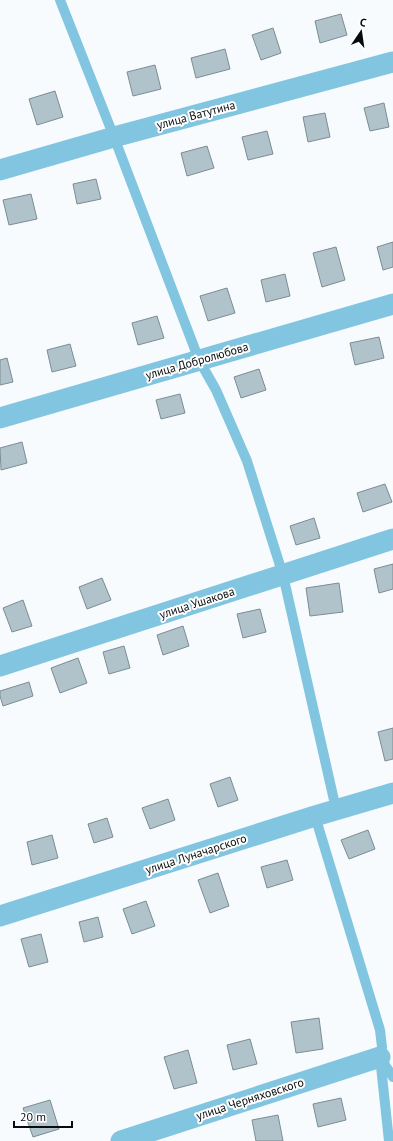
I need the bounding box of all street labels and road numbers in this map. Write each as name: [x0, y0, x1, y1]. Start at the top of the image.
street label: улица Ватутина: [155, 97, 237, 132]
street label: улица Добролюбова: [144, 339, 250, 382]
street label: улица Ушакова: [157, 583, 236, 622]
street label: улица Луначарского: [143, 830, 248, 877]
street label: улица Черняховского: [194, 1074, 306, 1123]

